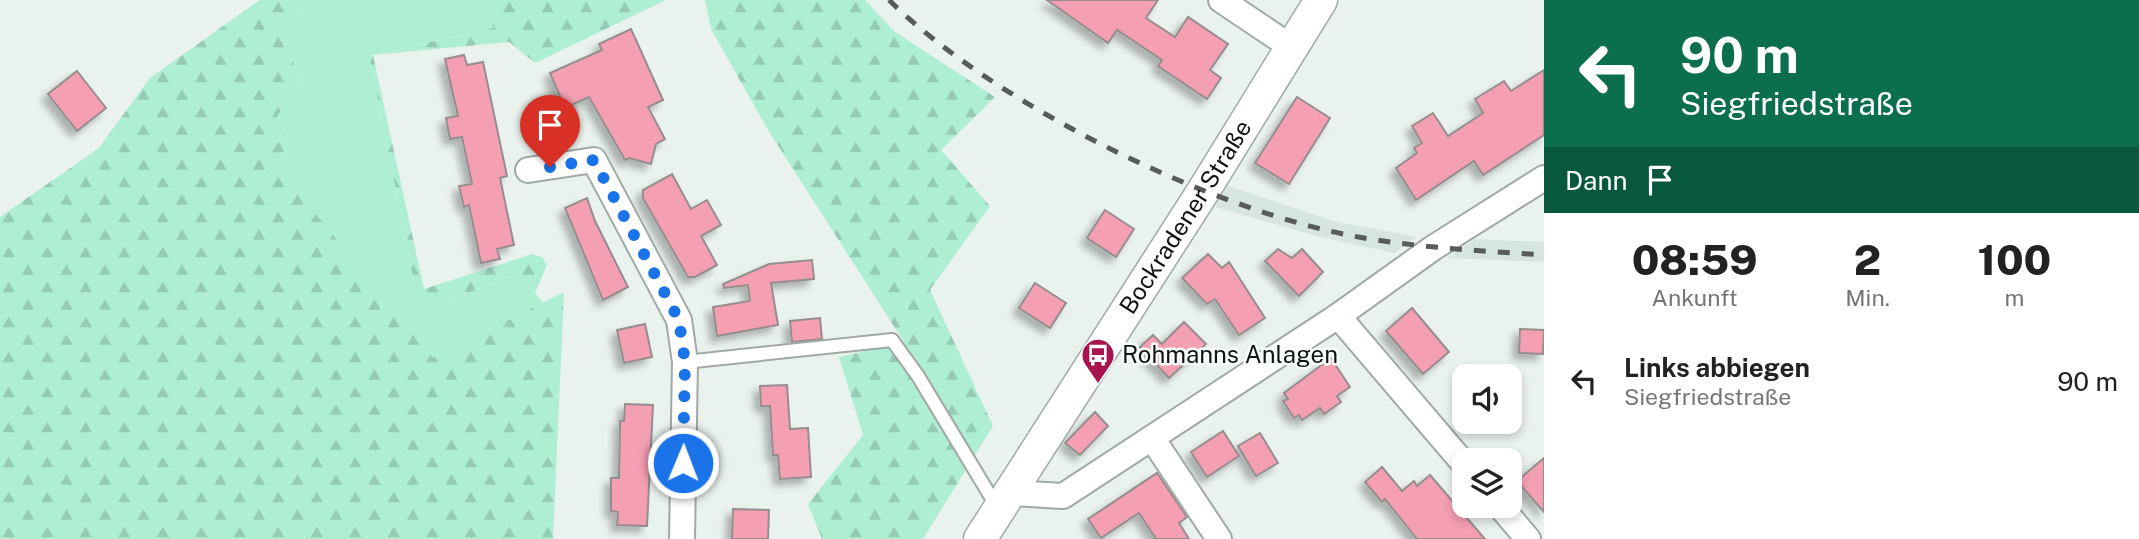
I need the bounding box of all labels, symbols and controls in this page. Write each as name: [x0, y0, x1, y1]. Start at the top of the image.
text: 90 m: [1680, 26, 1799, 84]
icon: left: [1565, 28, 1656, 119]
text: Siegfriedstraße: [1680, 85, 1913, 122]
pin: [520, 95, 580, 167]
icon: arrive: [531, 106, 569, 144]
street label: Bockradener Straße: [1113, 115, 1257, 319]
icon: arrive: [1641, 161, 1679, 199]
text: Dann: [1565, 165, 1627, 196]
text: 08:59: [1632, 235, 1757, 284]
text: 2: [1854, 235, 1881, 284]
text: 100: [1978, 235, 2051, 284]
text: Ankunft: [1652, 284, 1738, 311]
text: Min.: [1845, 284, 1890, 311]
text: m: [2004, 284, 2024, 311]
bus stop icon: Rohmanns Anlagen: [1079, 336, 1117, 385]
place label: Rohmanns Anlagen: [1122, 340, 1338, 368]
text: Links abbiegen: [1624, 352, 1810, 383]
icon: left: [1565, 362, 1603, 400]
map controls: [1452, 364, 1522, 518]
button: sound: [1452, 364, 1522, 434]
text: 90 m: [2057, 366, 2118, 397]
text: Siegfriedstraße: [1624, 383, 1791, 410]
position arrow: [646, 426, 720, 500]
button: layers: [1452, 448, 1522, 518]

